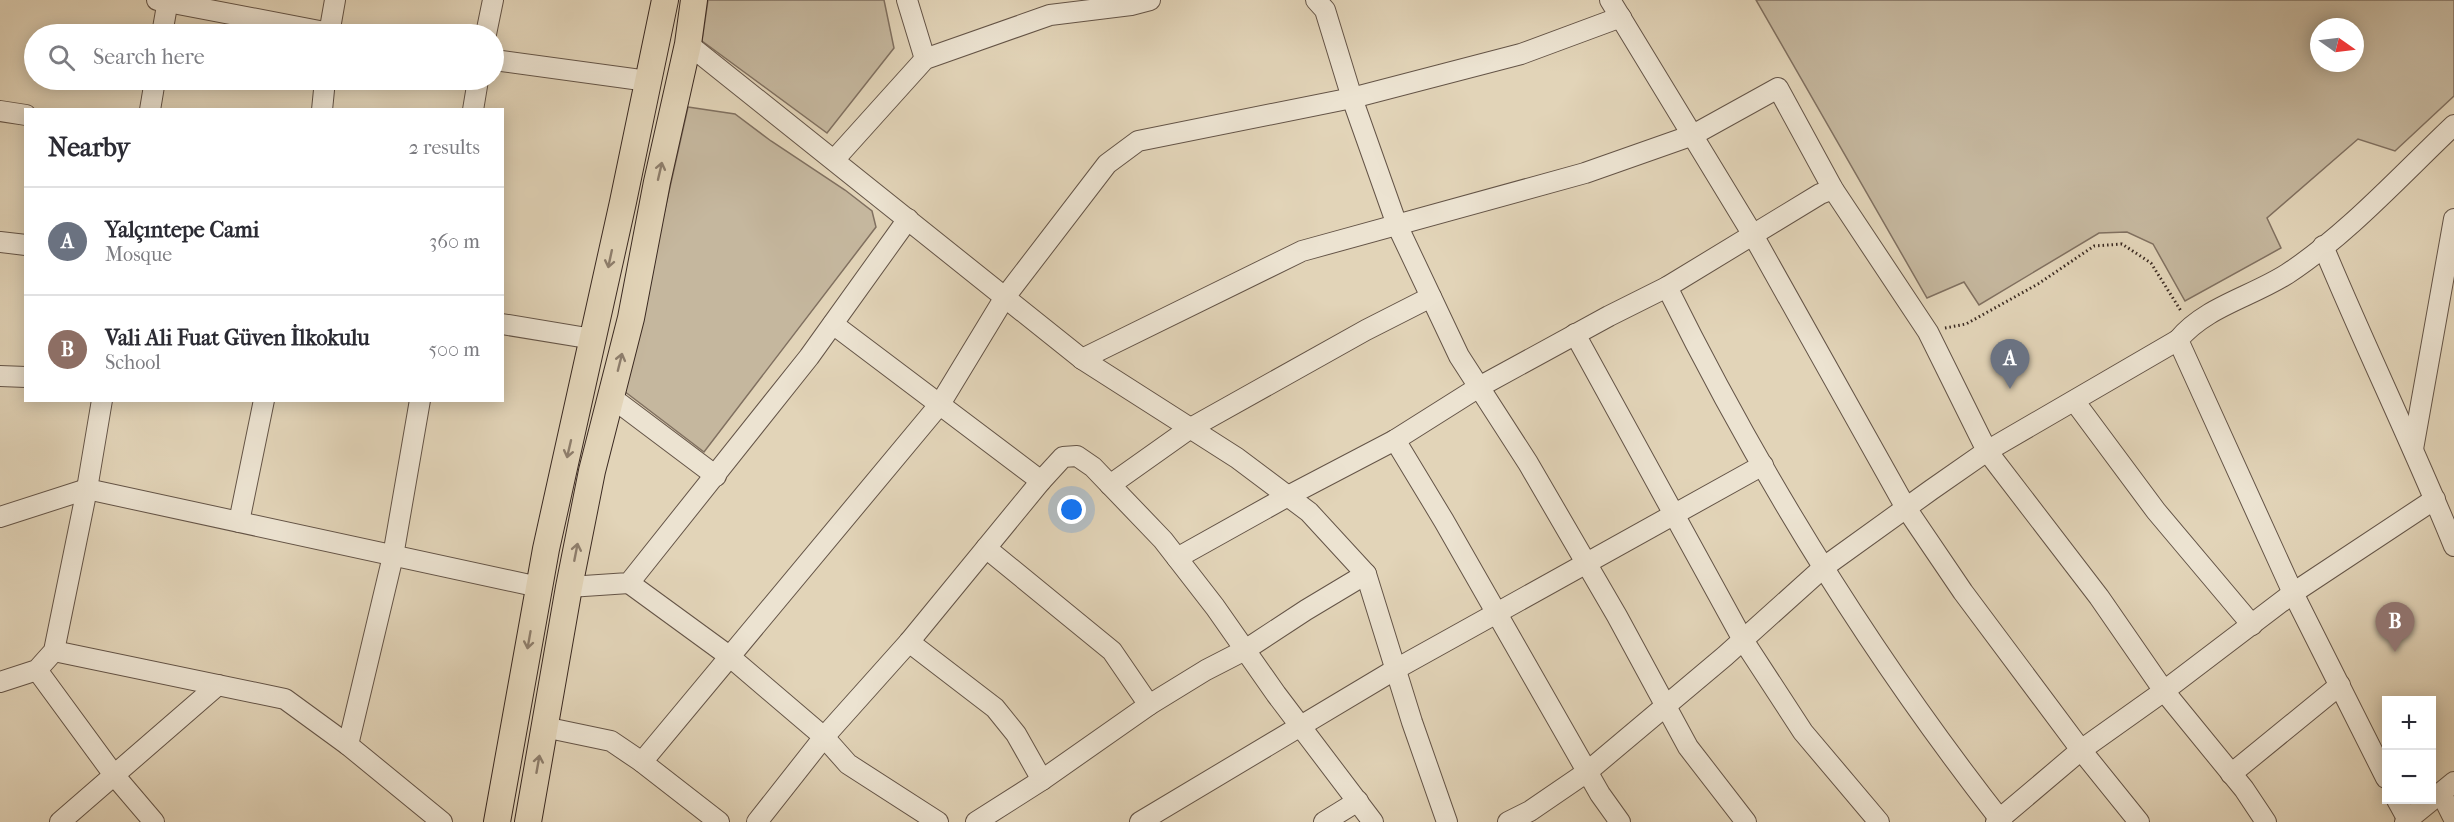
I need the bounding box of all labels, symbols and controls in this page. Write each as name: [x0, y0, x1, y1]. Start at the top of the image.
north arrow: [2310, 18, 2364, 72]
search box: [24, 24, 504, 90]
icon: search: [45, 41, 78, 74]
text: Search here: [93, 44, 205, 70]
text: Nearby: [48, 132, 130, 163]
text: 2 results: [409, 136, 480, 159]
one-way arrow: [654, 162, 666, 181]
text: Yalçıntepe Cami: [105, 217, 259, 243]
text: A: [61, 230, 74, 253]
text: 360 m: [429, 230, 480, 253]
text: Mosque: [105, 243, 172, 266]
one-way arrow: [604, 249, 616, 268]
text: Vali Ali Fuat Güven İlkokulu: [105, 325, 370, 351]
text: B: [61, 338, 74, 361]
text: 500 m: [428, 338, 480, 361]
pin: A: [1990, 340, 2030, 389]
text: School: [105, 351, 161, 374]
one-way arrow: [614, 353, 626, 372]
one-way arrow: [562, 440, 574, 459]
your location: [1057, 495, 1086, 524]
one-way arrow: [571, 542, 582, 562]
pin: B: [2376, 602, 2414, 652]
one-way arrow: [524, 630, 535, 650]
map controls: [2382, 696, 2436, 804]
button: +: [2382, 696, 2436, 750]
button: −: [2382, 750, 2436, 804]
one-way arrow: [533, 755, 544, 775]

